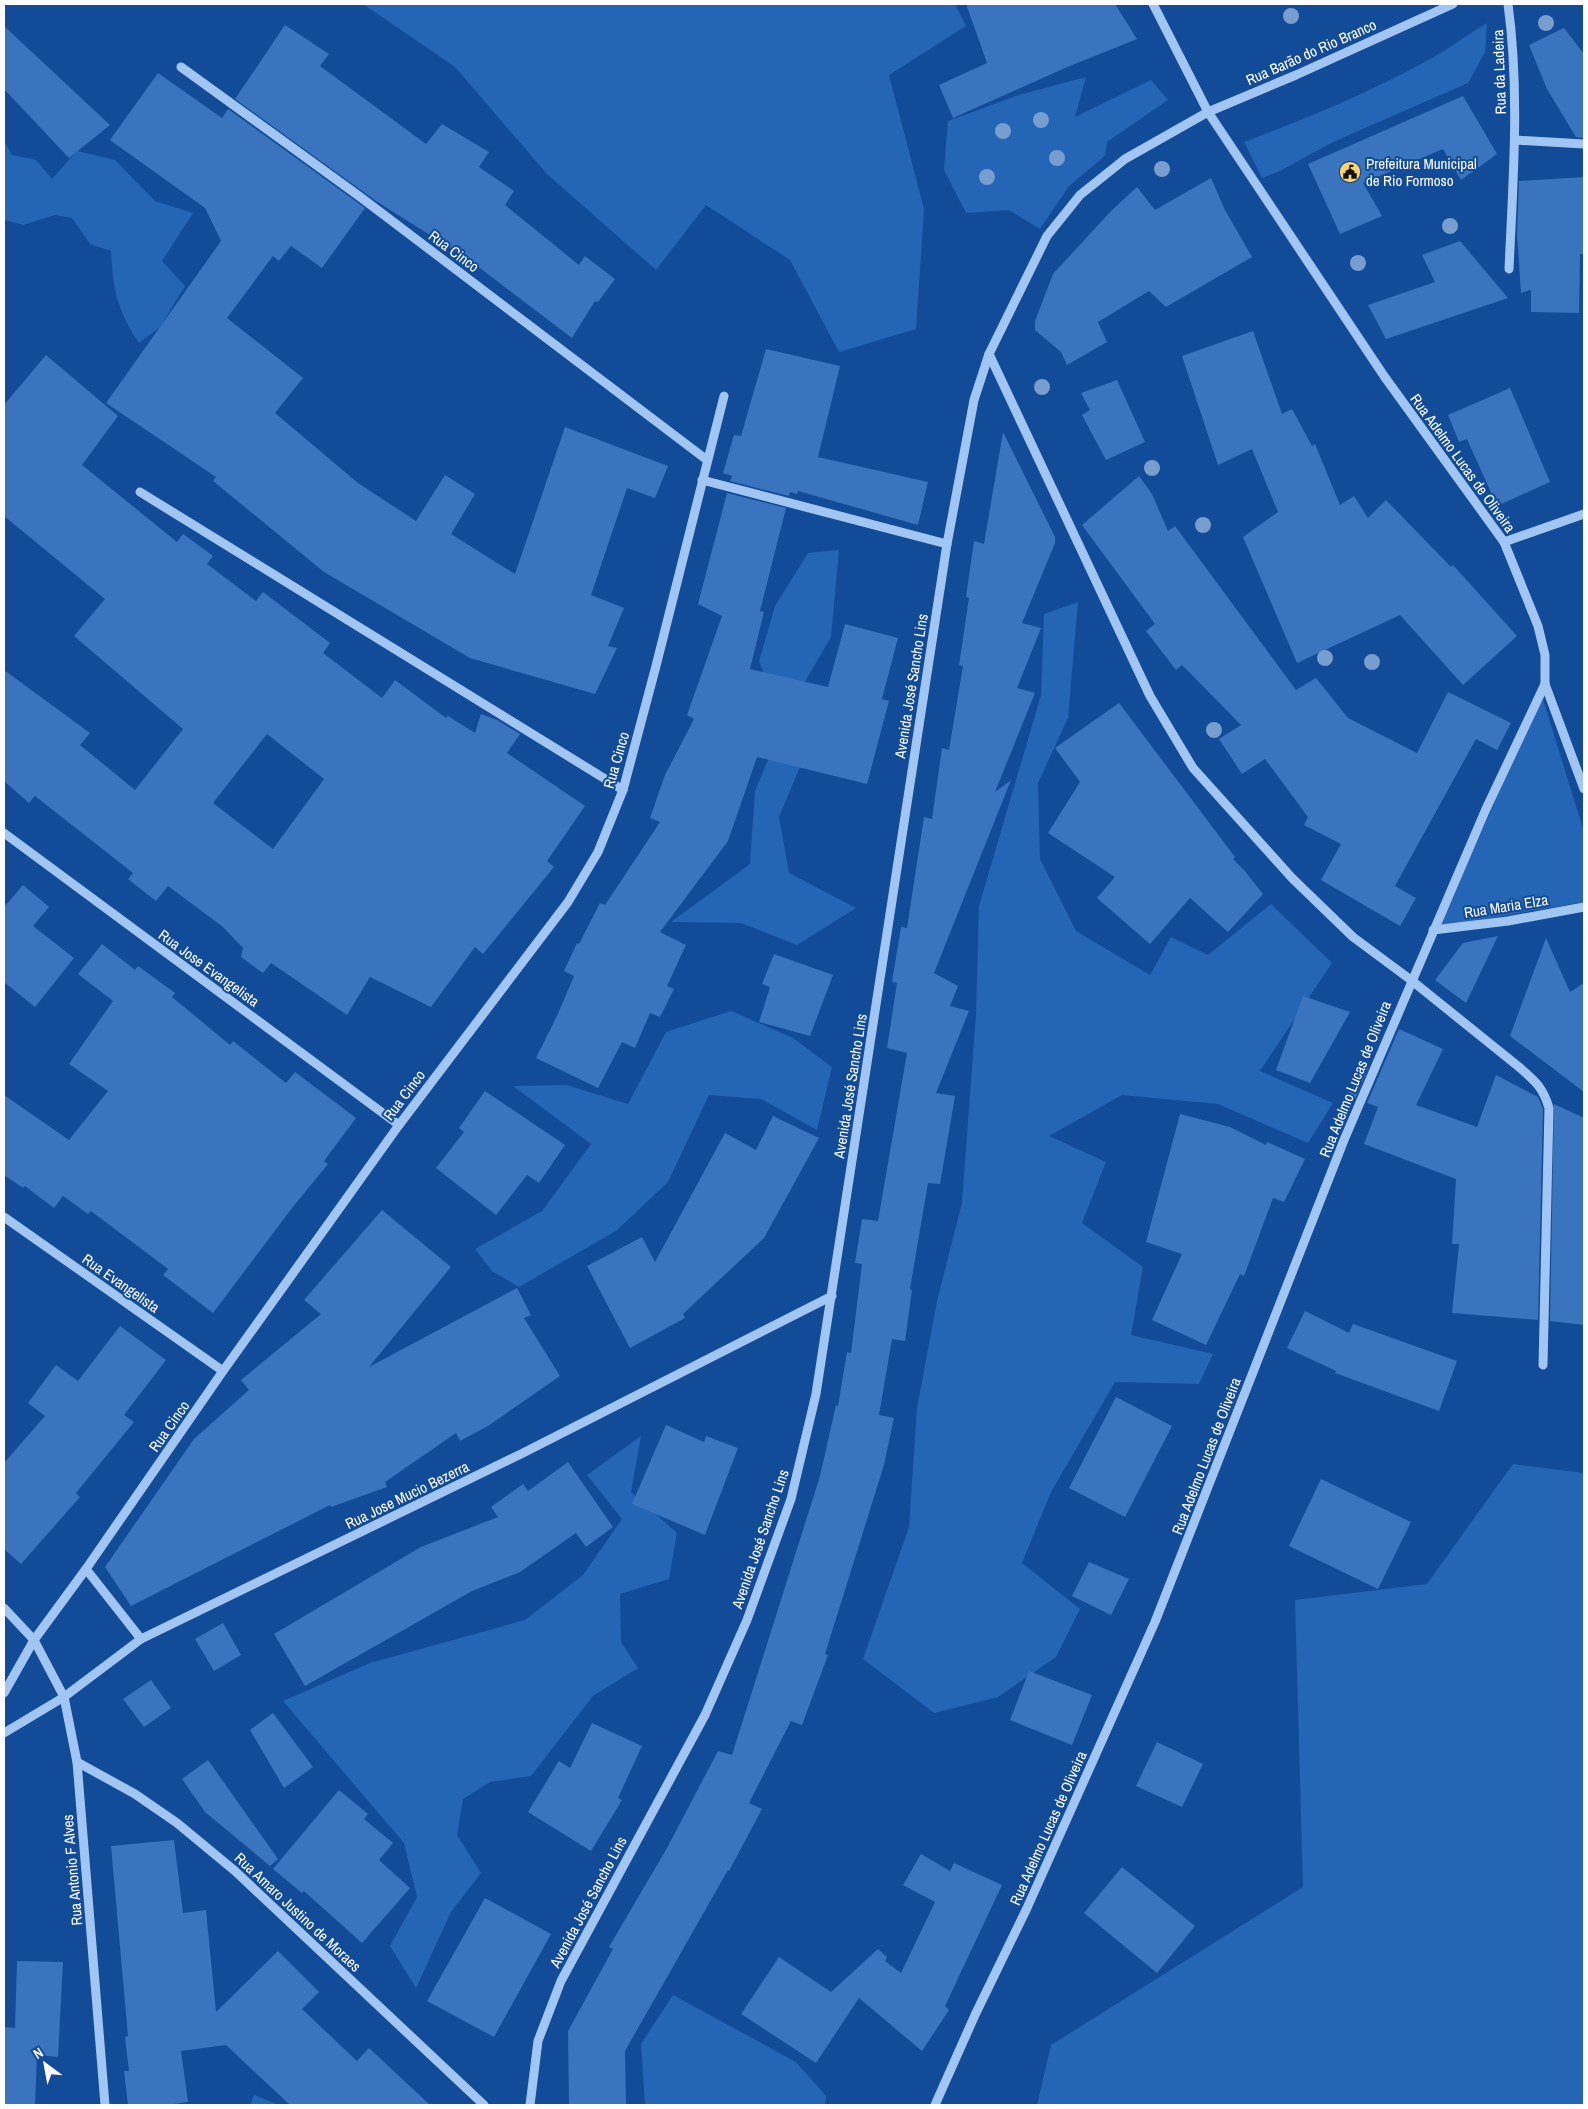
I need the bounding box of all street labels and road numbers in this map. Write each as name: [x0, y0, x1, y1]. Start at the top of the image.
street label: Rua Barão do Rio Branco: [1242, 14, 1380, 90]
street label: Rua da Ladeira: [1487, 29, 1511, 115]
street label: Rua Cinco: [424, 225, 484, 277]
street label: Rua Adelmo Lucas de Oliveira: [1405, 389, 1521, 537]
street label: Avenida José Sancho Lins: [889, 612, 933, 761]
street label: Rua Cinco: [598, 729, 634, 791]
street label: Rua Maria Elza: [1462, 889, 1550, 923]
street label: Rua Jose Evangelista: [154, 924, 264, 1012]
street label: Rua Adelmo Lucas de Oliveira: [1314, 998, 1396, 1160]
street label: Avenida José Sancho Lins: [828, 1012, 872, 1161]
street label: Rua Cinco: [378, 1065, 430, 1125]
street label: Rua Evangelista: [78, 1249, 164, 1318]
street label: Rua Adelmo Lucas de Oliveira: [1166, 1374, 1246, 1538]
street label: Rua Cinco: [144, 1396, 194, 1456]
street label: Rua Jose Mucio Bezerra: [342, 1456, 473, 1534]
street label: Avenida José Sancho Lins: [726, 1466, 794, 1612]
street label: Rua Adelmo Lucas de Oliveira: [1004, 1747, 1092, 1908]
street label: Rua Antonio F Alves: [57, 1814, 87, 1926]
street label: Avenida José Sancho Lins: [544, 1833, 632, 1972]
street label: Rua Amaro Justino de Moraes: [230, 1848, 366, 1976]

